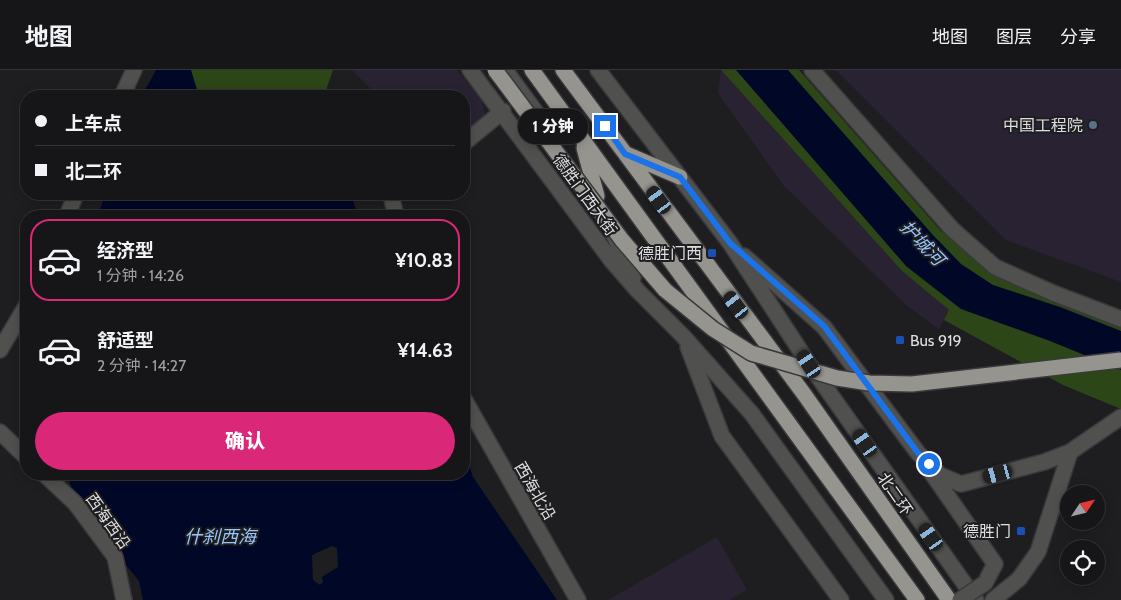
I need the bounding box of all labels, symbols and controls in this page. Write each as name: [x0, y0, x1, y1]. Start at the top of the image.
text: 地图: [25, 22, 73, 51]
text: 地图: [932, 26, 968, 48]
text: 图层: [996, 26, 1032, 48]
text: 分享: [1060, 26, 1096, 48]
callout: 1 分钟: [518, 108, 588, 144]
text: 上车点: [65, 112, 122, 135]
route end: [594, 115, 616, 137]
place label: 中国工程院: [1003, 116, 1083, 135]
text: 1 分钟: [532, 117, 574, 136]
marker: 中国工程院: [1087, 119, 1099, 131]
street label: 德胜门西大街: [549, 151, 621, 239]
text: 北二环: [65, 160, 122, 183]
car: [644, 183, 673, 217]
water label: 护城河: [895, 216, 951, 272]
icon: car: [37, 238, 82, 283]
text: 经济型: [97, 239, 154, 262]
place label: 德胜门西: [638, 244, 702, 263]
marker: 德胜门西: [706, 247, 718, 259]
text: ¥10.83: [395, 249, 453, 272]
text: 1 分钟 · 14:26: [97, 266, 184, 285]
car: [720, 289, 751, 321]
icon: car: [37, 328, 82, 373]
text: 舒适型: [97, 329, 154, 352]
place label: Bus 919: [910, 331, 961, 350]
marker: Bus 919: [894, 334, 906, 346]
text: ¥14.63: [398, 339, 453, 362]
car: [794, 347, 823, 381]
text: 2 分钟 · 14:27: [97, 356, 186, 375]
button: 确认: [35, 412, 455, 470]
car: [850, 426, 879, 460]
route start: [918, 453, 940, 475]
street label: 西海北沿: [511, 459, 559, 523]
car: [981, 463, 1014, 485]
street label: 北二环: [873, 469, 917, 519]
north arrow: [1060, 485, 1105, 530]
map controls: [1060, 485, 1105, 585]
street label: 西海西沿: [82, 489, 134, 553]
car: [916, 520, 945, 554]
place label: 德胜门: [963, 522, 1011, 541]
marker: 德胜门: [1015, 525, 1027, 537]
water label: 什刹西海: [184, 526, 259, 548]
button: locate: [1060, 540, 1105, 585]

